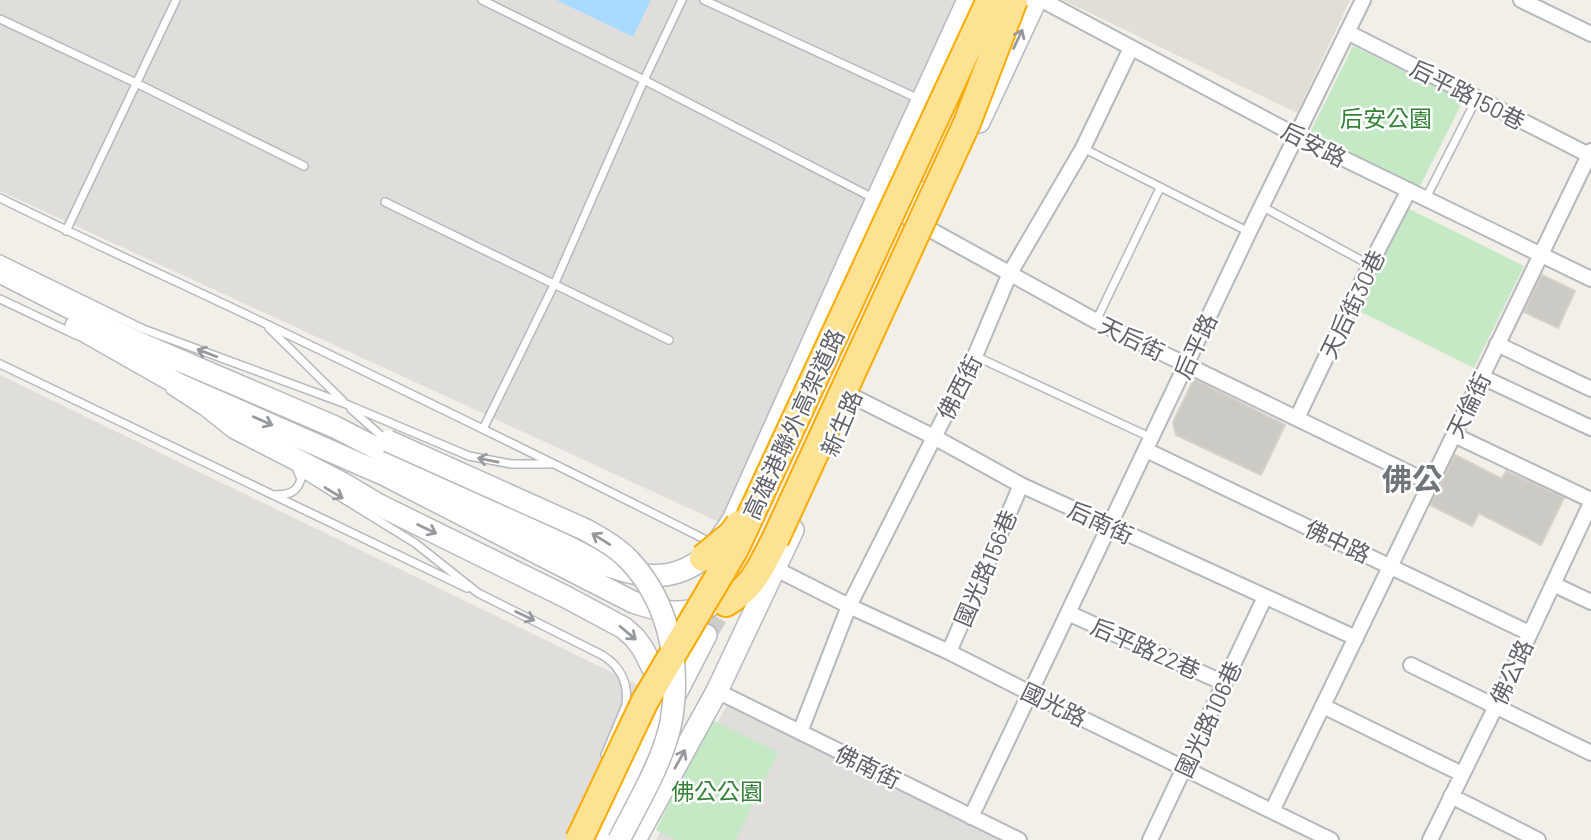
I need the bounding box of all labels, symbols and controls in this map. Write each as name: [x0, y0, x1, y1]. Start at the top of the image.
one-way arrow: [1012, 29, 1025, 50]
street label: 后平路150巷: [1406, 53, 1530, 135]
park label: 后安公園: [1340, 104, 1432, 132]
street label: 后安路: [1277, 116, 1351, 172]
street label: 天后街30巷: [1314, 245, 1390, 363]
street label: 后平路: [1168, 309, 1222, 383]
street label: 天后街: [1095, 310, 1169, 366]
street label: 高雄港聯外高架道路: [737, 324, 849, 524]
one-way arrow: [196, 345, 218, 358]
street label: 佛西街: [931, 350, 987, 424]
street label: 天倫街: [1440, 368, 1496, 442]
street label: 新生路: [815, 386, 867, 460]
one-way arrow: [252, 415, 273, 428]
one-way arrow: [477, 453, 500, 466]
district label: 佛公: [1382, 460, 1442, 496]
one-way arrow: [324, 486, 344, 500]
street label: 后南街: [1064, 495, 1138, 549]
street label: 國光路156巷: [948, 506, 1022, 630]
street label: 佛中路: [1301, 514, 1375, 568]
one-way arrow: [416, 523, 437, 536]
one-way arrow: [592, 531, 612, 545]
one-way arrow: [514, 610, 534, 624]
street label: 后平路22巷: [1087, 611, 1205, 685]
one-way arrow: [619, 626, 637, 641]
street label: 佛公路: [1484, 635, 1538, 709]
street label: 國光路106巷: [1169, 656, 1247, 782]
street label: 國光路: [1017, 676, 1091, 732]
street label: 佛南街: [831, 738, 905, 794]
one-way arrow: [673, 749, 687, 769]
park label: 佛公公園: [671, 777, 763, 805]

